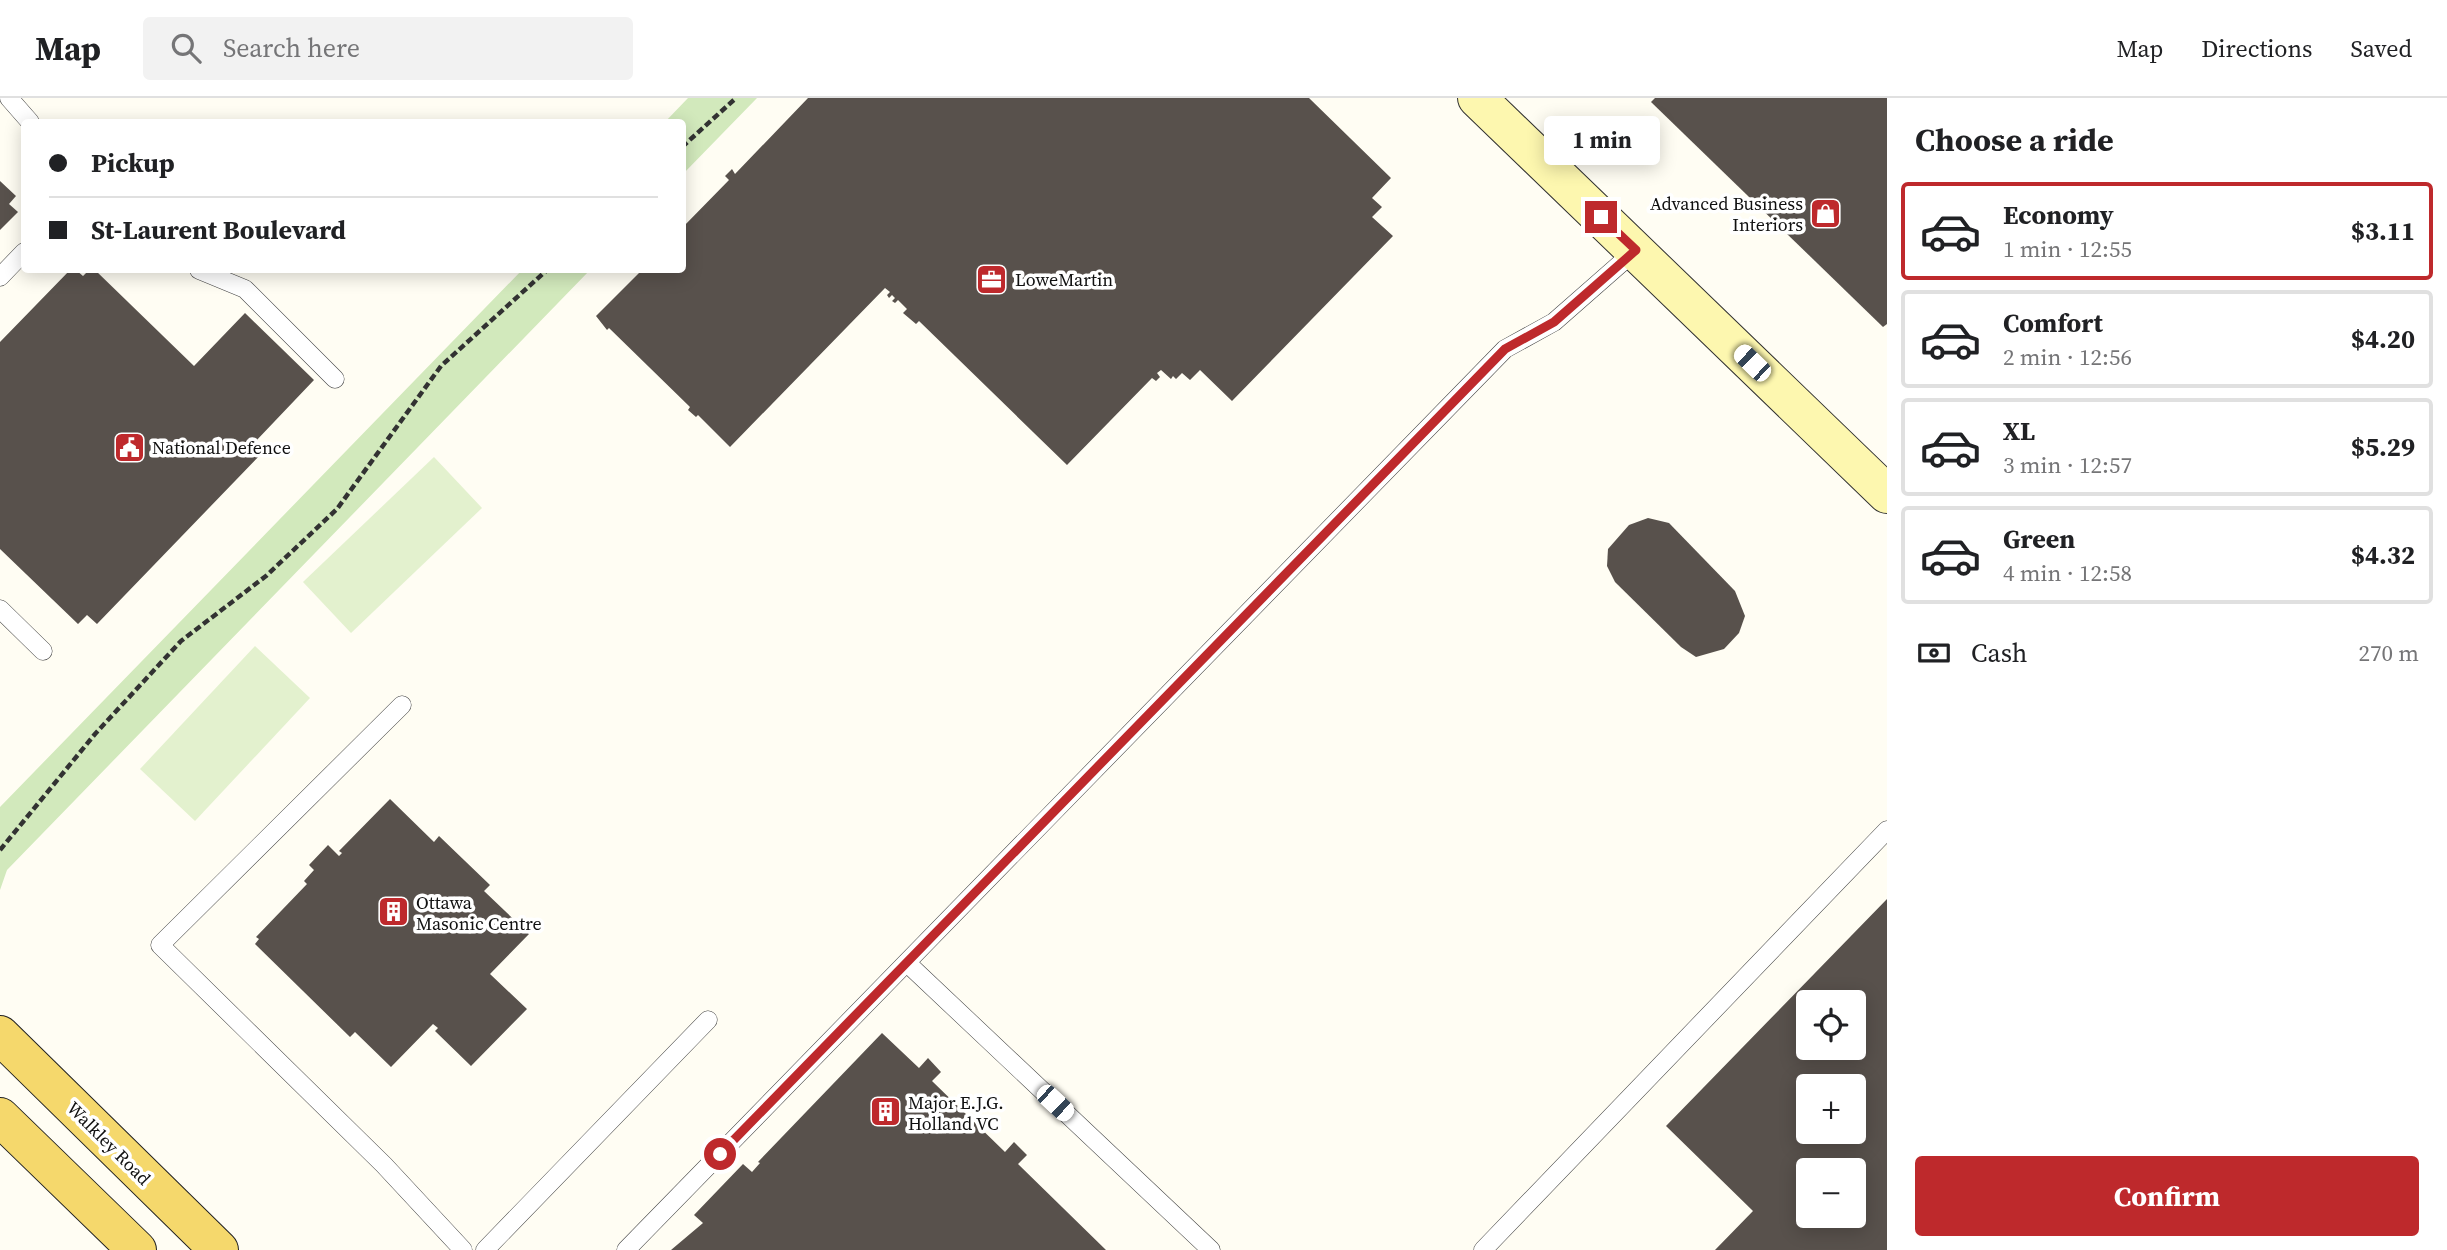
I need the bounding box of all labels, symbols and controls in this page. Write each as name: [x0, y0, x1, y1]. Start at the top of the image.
search box: [143, 17, 633, 80]
text: Map: [35, 26, 101, 71]
icon: search: [167, 29, 205, 67]
text: Search here: [223, 30, 360, 66]
text: Map: [2116, 32, 2163, 65]
text: Directions: [2201, 32, 2312, 65]
text: Saved: [2350, 32, 2412, 65]
callout: 1 min: [1543, 116, 1659, 164]
text: Choose a ride: [1915, 118, 2114, 162]
text: 1 min: [1572, 124, 1632, 156]
text: Pickup: [91, 145, 175, 181]
place label: Advanced Business Interiors: [1650, 191, 1803, 237]
shop icon: Advanced Business Interiors: [1809, 196, 1843, 230]
text: Economy: [2003, 197, 2114, 233]
icon: car: [1919, 200, 1982, 263]
route end: [1585, 201, 1617, 233]
text: St-Laurent Boulevard: [91, 212, 346, 248]
text: $3.11: [2351, 213, 2415, 249]
text: 1 min · 12:55: [2003, 233, 2132, 265]
office icon: LoweMartin: [975, 262, 1009, 296]
place label: LoweMartin: [1015, 267, 1113, 292]
text: Comfort: [2003, 305, 2103, 341]
icon: car: [1919, 308, 1982, 371]
text: $4.20: [2351, 321, 2415, 357]
car: [1730, 341, 1775, 385]
text: 2 min · 12:56: [2003, 341, 2132, 373]
text: XL: [2003, 413, 2035, 449]
icon: car: [1919, 416, 1982, 479]
text: $5.29: [2351, 429, 2415, 465]
public building icon: National Defence: [112, 430, 146, 464]
place label: National Defence: [152, 435, 291, 460]
text: 3 min · 12:57: [2003, 449, 2132, 481]
text: Green: [2003, 521, 2075, 557]
icon: car: [1919, 524, 1982, 587]
text: $4.32: [2351, 537, 2415, 573]
text: 4 min · 12:58: [2003, 557, 2132, 589]
icon: cash: [1915, 634, 1953, 672]
text: Cash: [1971, 635, 2027, 671]
text: 270 m: [2358, 637, 2419, 669]
place label: Ottawa Masonic Centre: [416, 890, 542, 936]
building icon: Ottawa Masonic Centre: [376, 895, 410, 929]
map controls: [1796, 990, 1866, 1228]
button: locate: [1796, 990, 1866, 1060]
button: +: [1796, 1074, 1866, 1144]
car: [1033, 1081, 1078, 1125]
place label: Major E.J.G. Holland VC: [908, 1090, 1004, 1136]
building icon: Major E.J.G. Holland VC: [868, 1095, 902, 1129]
street label: Walkley Road: [62, 1096, 156, 1190]
route start: [704, 1138, 736, 1170]
button: Confirm: [1915, 1156, 2419, 1236]
button: −: [1796, 1158, 1866, 1228]

